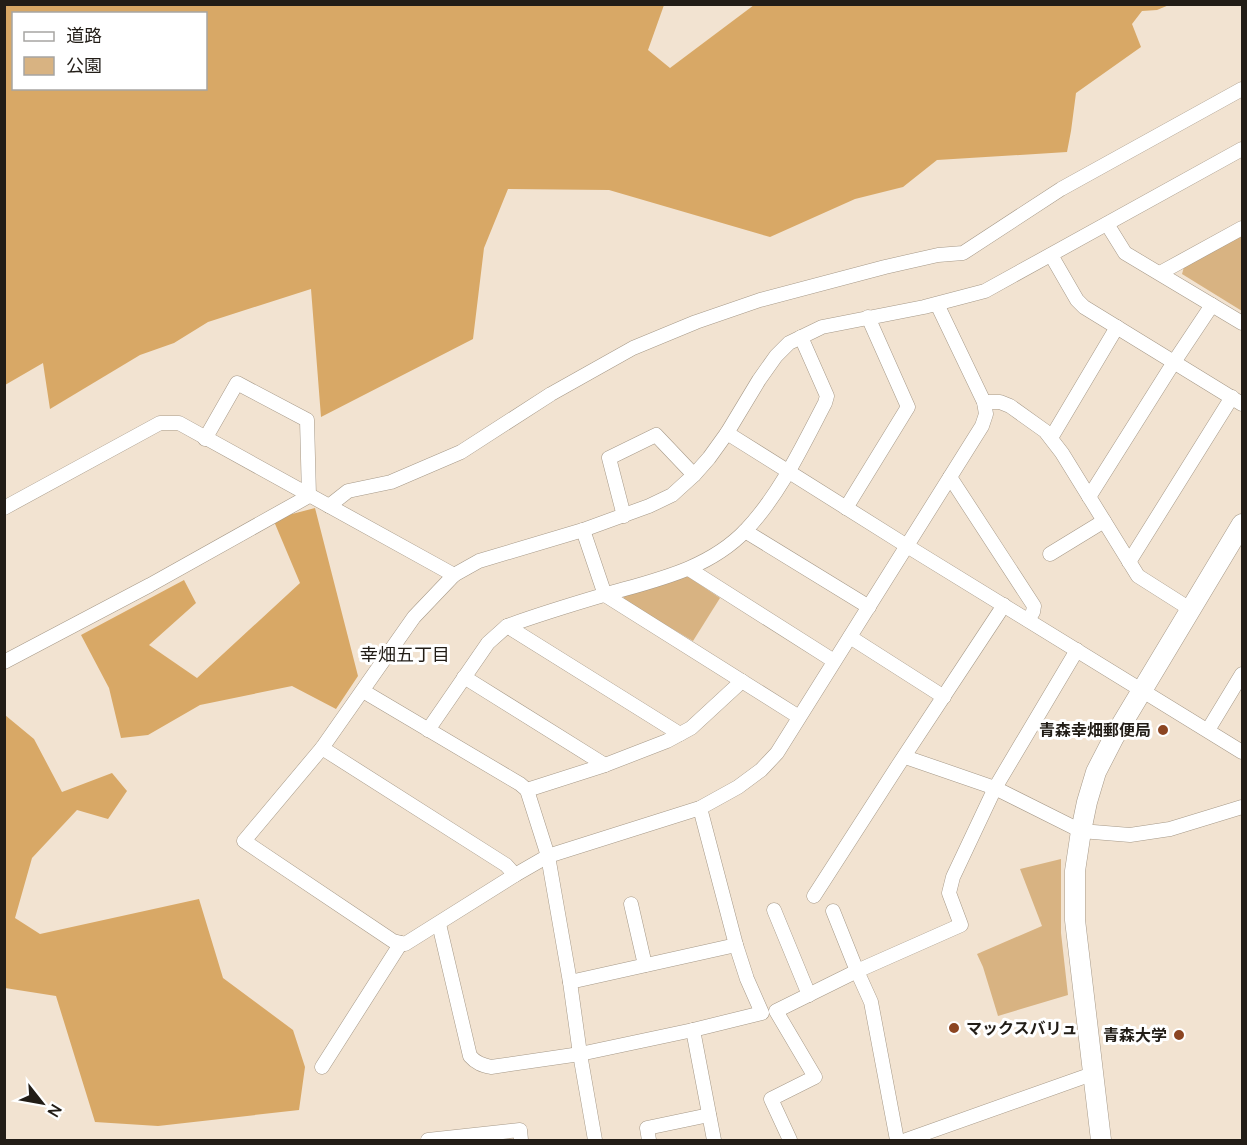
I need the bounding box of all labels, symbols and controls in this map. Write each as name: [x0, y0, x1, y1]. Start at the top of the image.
legend: [12, 12, 207, 90]
text: 道路: [66, 23, 102, 47]
text: 公園: [66, 53, 102, 77]
district label: 幸畑五丁目: [360, 642, 450, 666]
place label: 青森幸畑郵便局: [1039, 719, 1151, 741]
marker: 青森幸畑郵便局: [1156, 723, 1170, 737]
place label: マックスバリュ: [966, 1017, 1078, 1039]
marker: マックスバリュ: [947, 1021, 961, 1035]
place label: 青森大学: [1103, 1024, 1167, 1046]
marker: 青森大学: [1172, 1028, 1186, 1042]
north arrow: [12, 1073, 72, 1133]
text: N: [42, 1100, 67, 1121]

